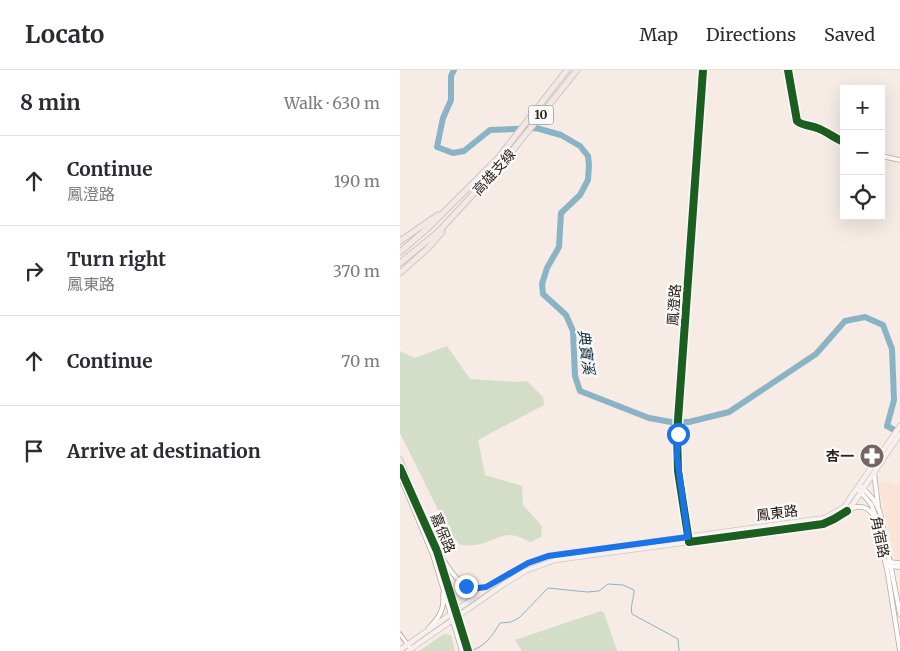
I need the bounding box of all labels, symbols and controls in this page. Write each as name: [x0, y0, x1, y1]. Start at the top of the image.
text: Locato: [25, 19, 104, 50]
text: Map: [640, 23, 678, 46]
text: Directions: [706, 23, 796, 46]
text: Saved: [824, 23, 875, 46]
map controls: [840, 85, 885, 220]
button: +: [840, 85, 885, 130]
text: 8 min: [20, 89, 81, 116]
text: Walk · 630 m: [284, 93, 380, 113]
road number: 10: [528, 106, 554, 124]
button: −: [840, 130, 885, 175]
street label: 高雄支線: [469, 145, 519, 199]
text: Continue: [67, 157, 153, 181]
icon: ahead: [20, 167, 48, 195]
text: 190 m: [334, 171, 380, 191]
button: locate: [840, 175, 885, 220]
text: 鳳澄路: [67, 184, 115, 204]
text: Turn right: [67, 247, 166, 271]
icon: right: [20, 257, 48, 285]
text: 370 m: [333, 261, 380, 281]
text: 鳳東路: [67, 274, 115, 294]
street label: 鳳澄路: [664, 283, 684, 327]
water label: 典寶溪: [574, 328, 599, 377]
icon: ahead: [20, 347, 48, 375]
text: Continue: [67, 349, 153, 373]
text: 70 m: [341, 351, 380, 371]
route start: [667, 423, 690, 446]
icon: arrive: [20, 437, 48, 465]
text: Arrive at destination: [67, 439, 261, 463]
pharmacy icon: 杏一: [859, 443, 885, 469]
place label: 杏一: [826, 447, 854, 465]
street label: 鳳東路: [755, 502, 799, 524]
street label: 嘉保路: [427, 510, 459, 556]
street label: 角宿路: [867, 515, 893, 559]
route end: [455, 575, 478, 598]

